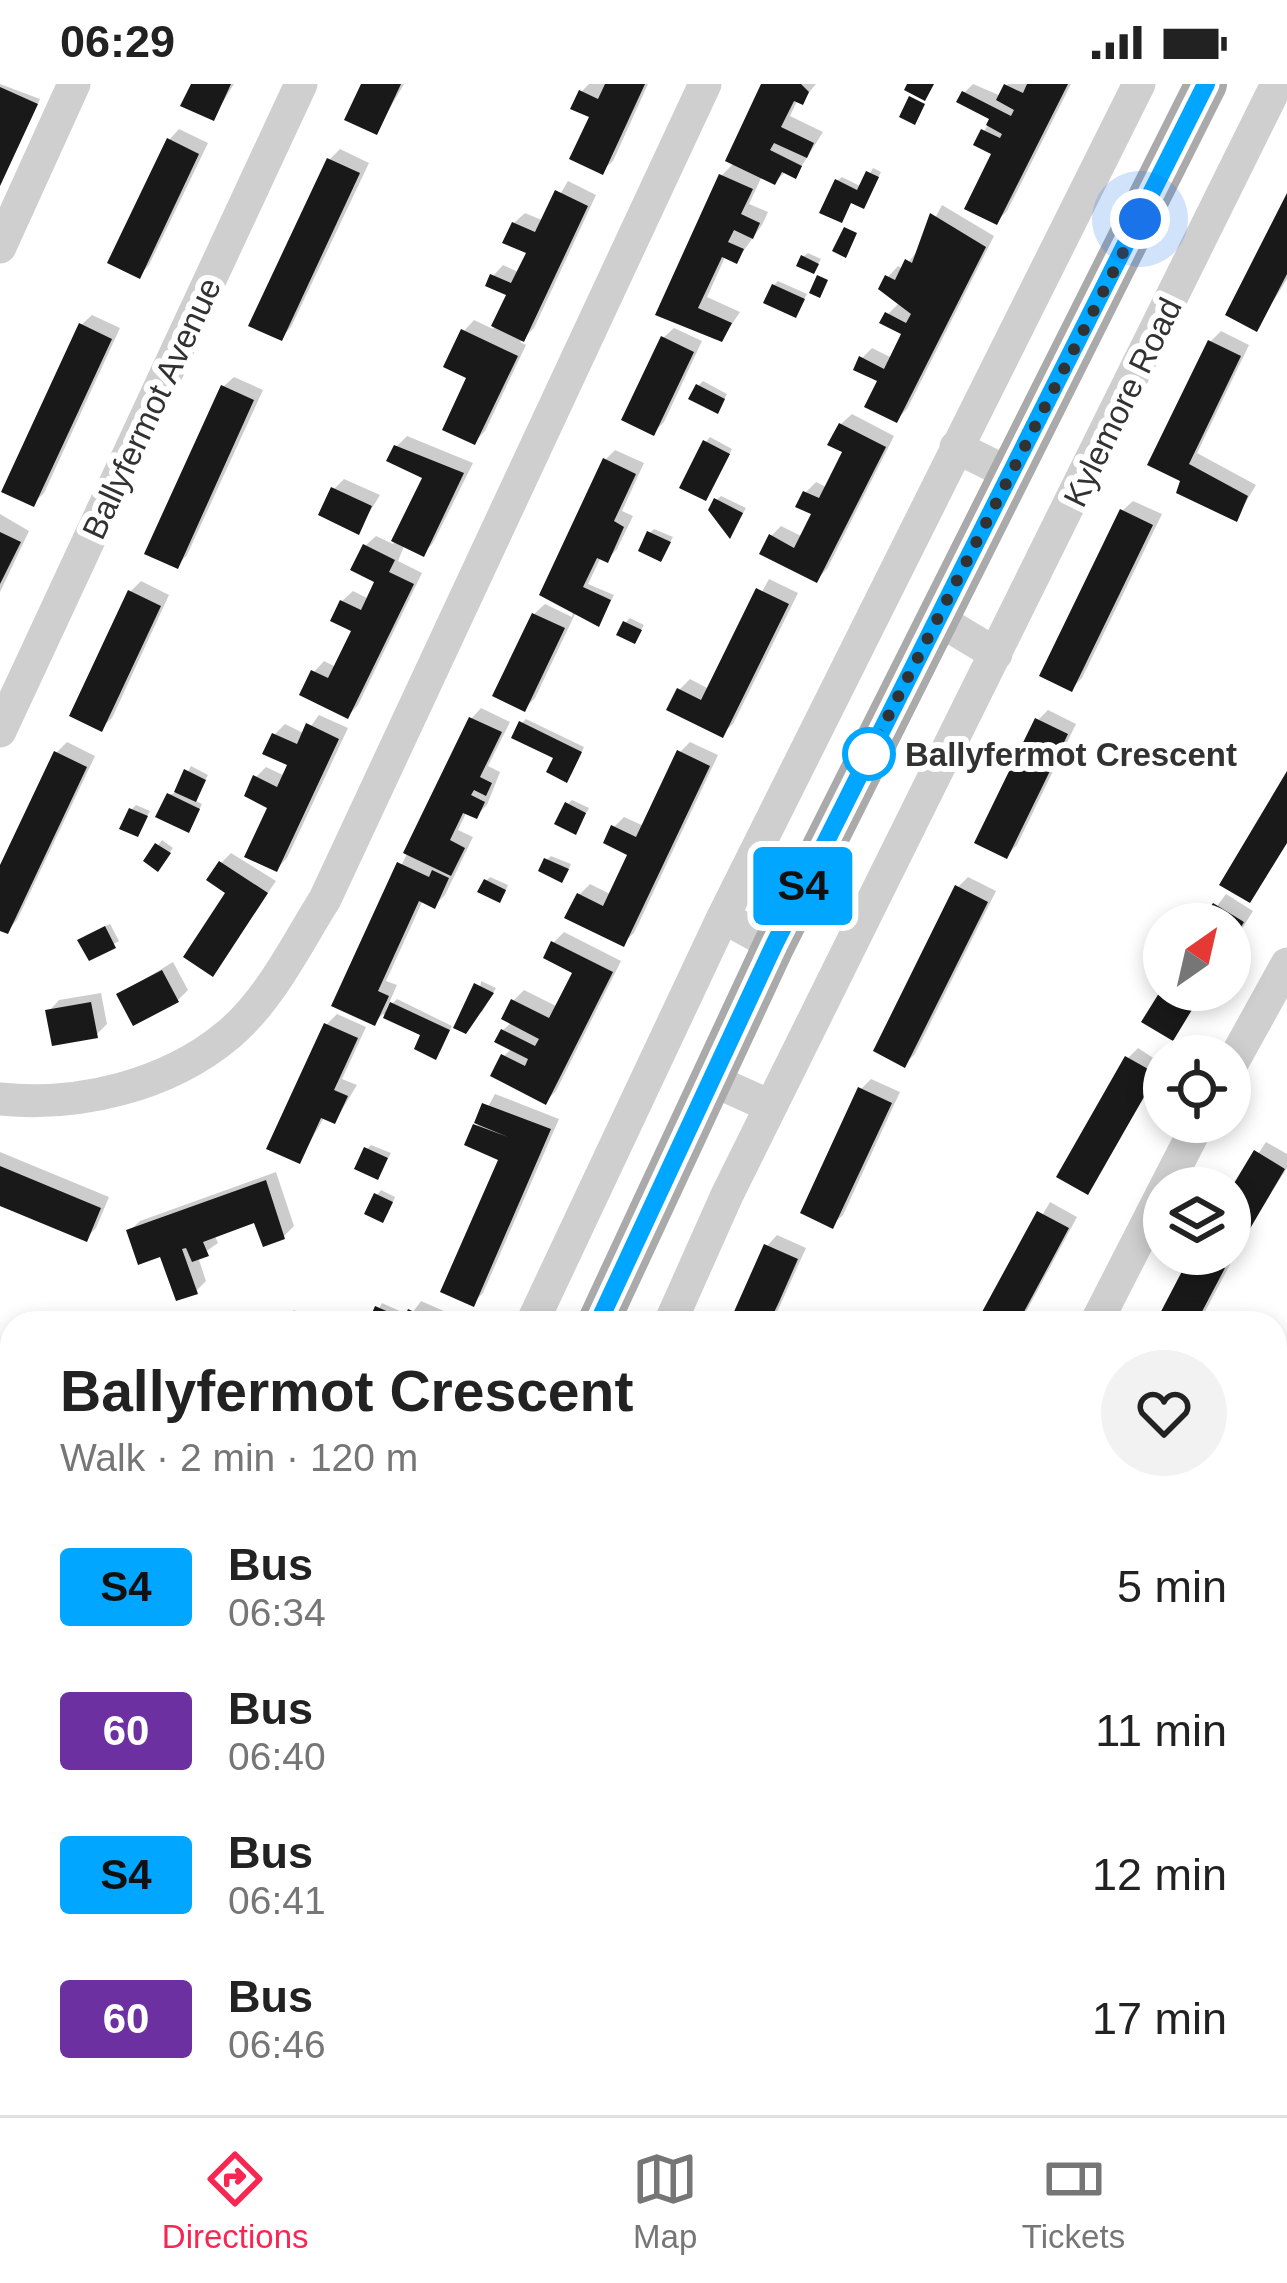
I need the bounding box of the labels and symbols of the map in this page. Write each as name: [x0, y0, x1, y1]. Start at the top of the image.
your location: [1110, 189, 1170, 249]
street label: Ballyfermot Avenue: [75, 272, 228, 545]
street label: Kylemore Road: [1056, 292, 1189, 513]
marker: Ballyfermot Crescent: [844, 729, 894, 779]
place label: Ballyfermot Crescent: [905, 736, 1237, 773]
line badge: S4: [749, 847, 857, 925]
north arrow: [1143, 903, 1251, 1011]

